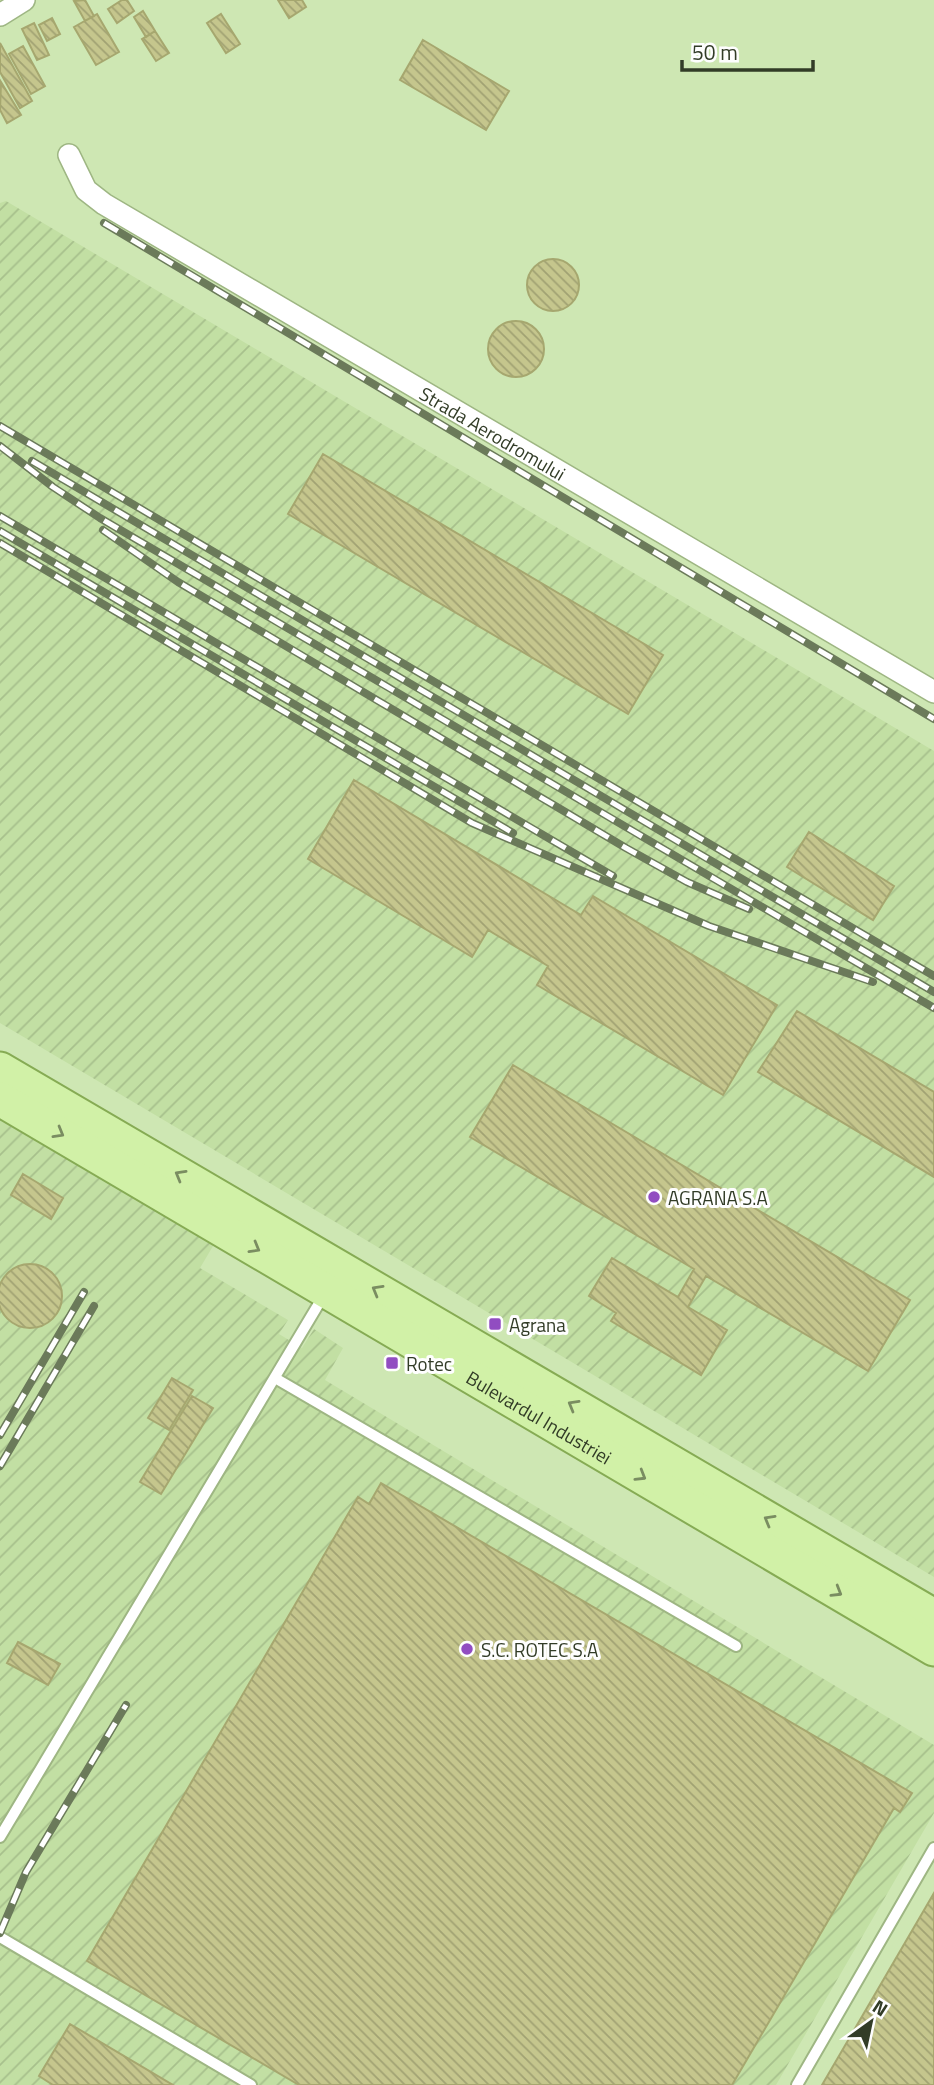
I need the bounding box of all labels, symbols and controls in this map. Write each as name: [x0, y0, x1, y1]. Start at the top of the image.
scale bar: [682, 28, 813, 72]
text: 50 m: [692, 36, 738, 68]
street label: Strada Aerodromului: [415, 378, 572, 487]
one-way arrow: [51, 1125, 64, 1138]
one-way arrow: [175, 1170, 188, 1183]
place label: AGRANA S.A: [668, 1183, 768, 1212]
marker: AGRANA S.A: [646, 1189, 662, 1205]
one-way arrow: [248, 1240, 261, 1253]
one-way arrow: [371, 1285, 384, 1298]
place label: Agrana: [509, 1310, 566, 1339]
marker: Agrana: [487, 1316, 503, 1332]
place label: Rotec: [406, 1349, 452, 1378]
marker: Rotec: [384, 1355, 400, 1371]
street label: Bulevardul Industriei: [461, 1362, 618, 1471]
one-way arrow: [568, 1400, 581, 1413]
one-way arrow: [634, 1468, 646, 1481]
one-way arrow: [764, 1515, 777, 1528]
one-way arrow: [829, 1583, 842, 1596]
place label: S.C. ROTEC S.A: [481, 1635, 598, 1664]
marker: S.C. ROTEC S.A: [459, 1641, 475, 1657]
north arrow: [836, 1987, 906, 2057]
text: N: [867, 1992, 894, 2023]

